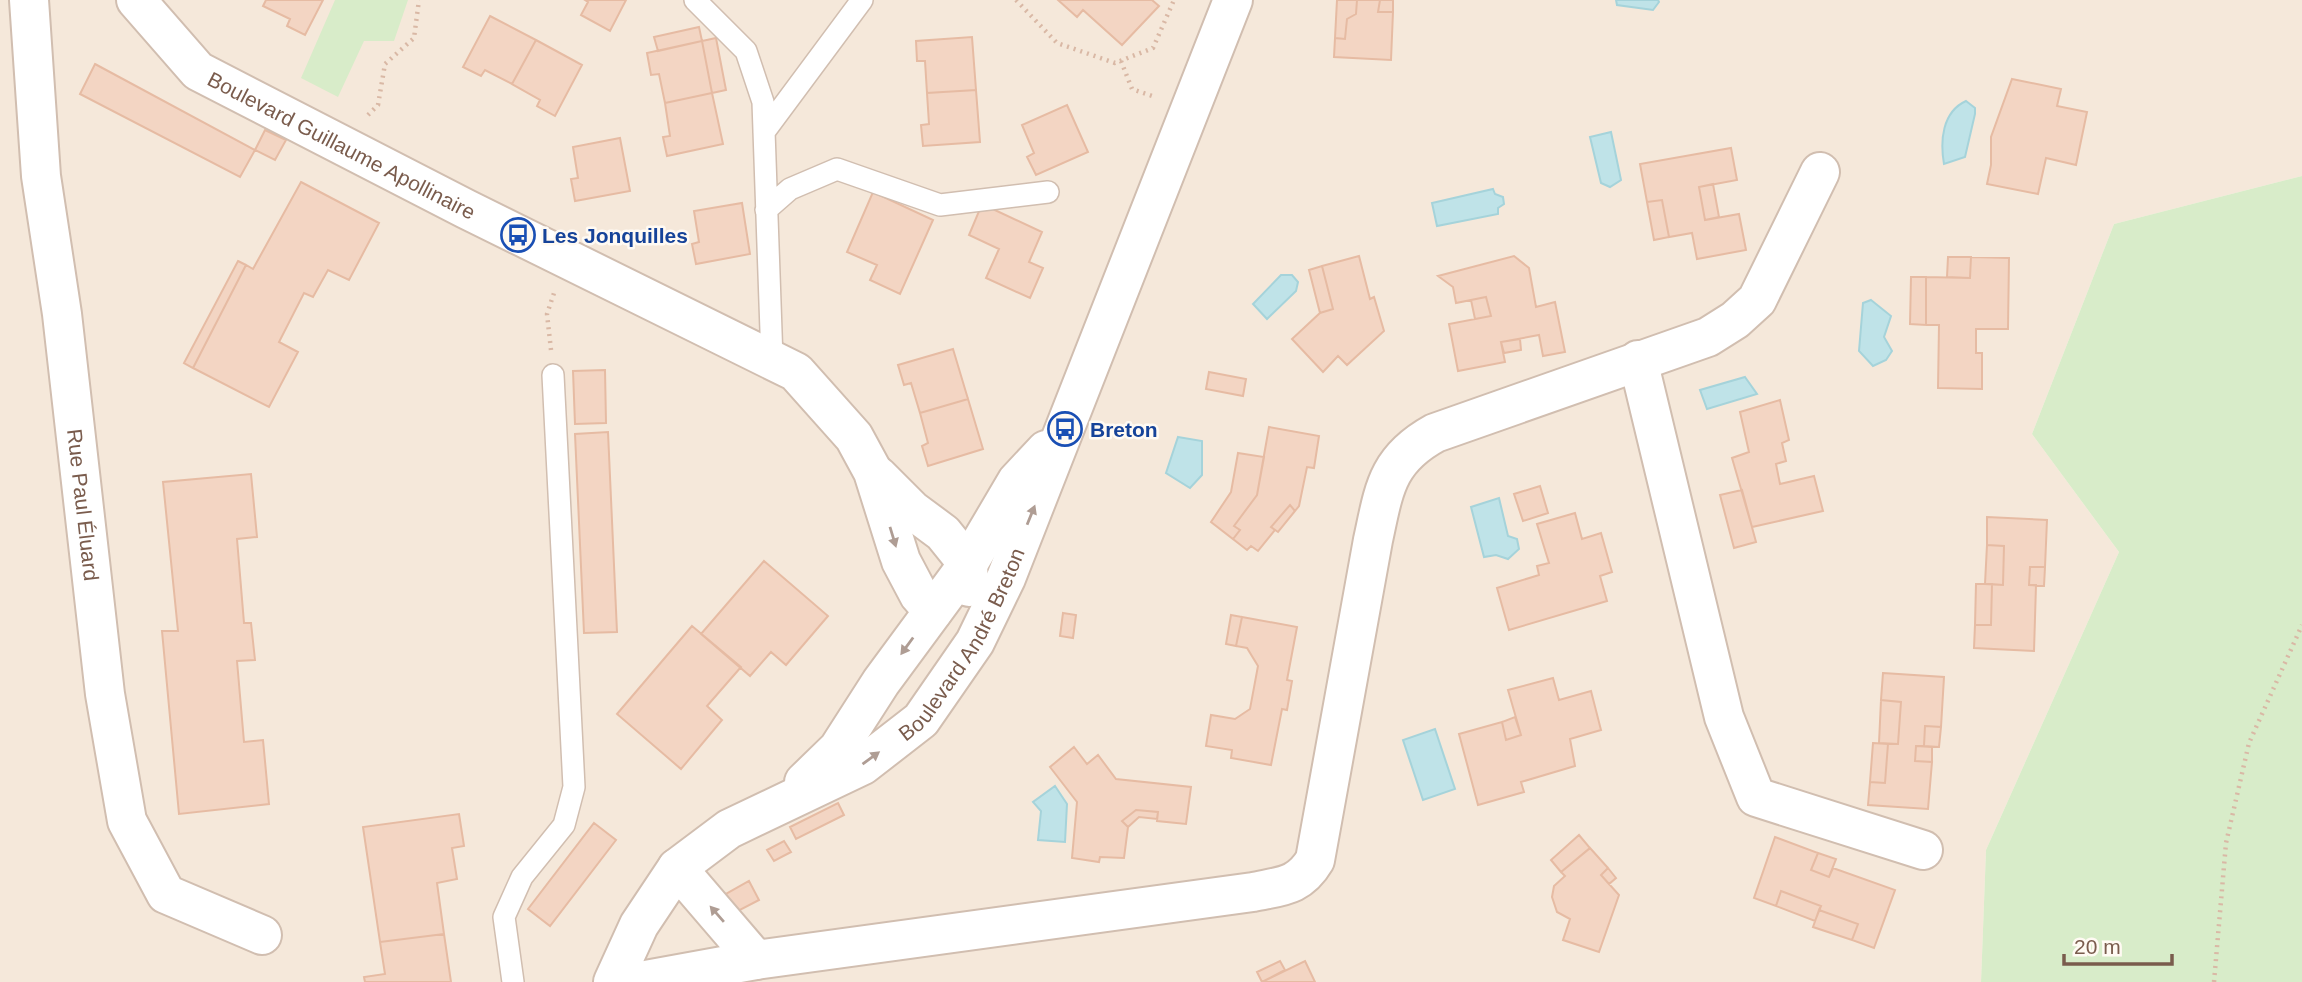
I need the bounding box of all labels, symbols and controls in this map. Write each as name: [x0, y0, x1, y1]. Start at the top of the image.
street label: Boulevard Guillaume Apollinaire: [204, 67, 479, 223]
bus stop icon: Les Jonquilles: [499, 216, 537, 254]
place label: Les Jonquilles: [542, 224, 688, 247]
bus stop icon: Breton: [1046, 410, 1084, 448]
place label: Breton: [1090, 418, 1158, 441]
street label: Rue Paul Éluard: [64, 427, 104, 582]
one-way arrow: [1026, 504, 1037, 525]
one-way arrow: [889, 526, 899, 547]
street label: Boulevard André Breton: [894, 544, 1028, 745]
one-way arrow: [900, 637, 914, 655]
one-way arrow: [862, 751, 880, 765]
one-way arrow: [709, 905, 725, 923]
scale bar: [2064, 922, 2172, 966]
text: 20 m: [2074, 935, 2121, 958]

